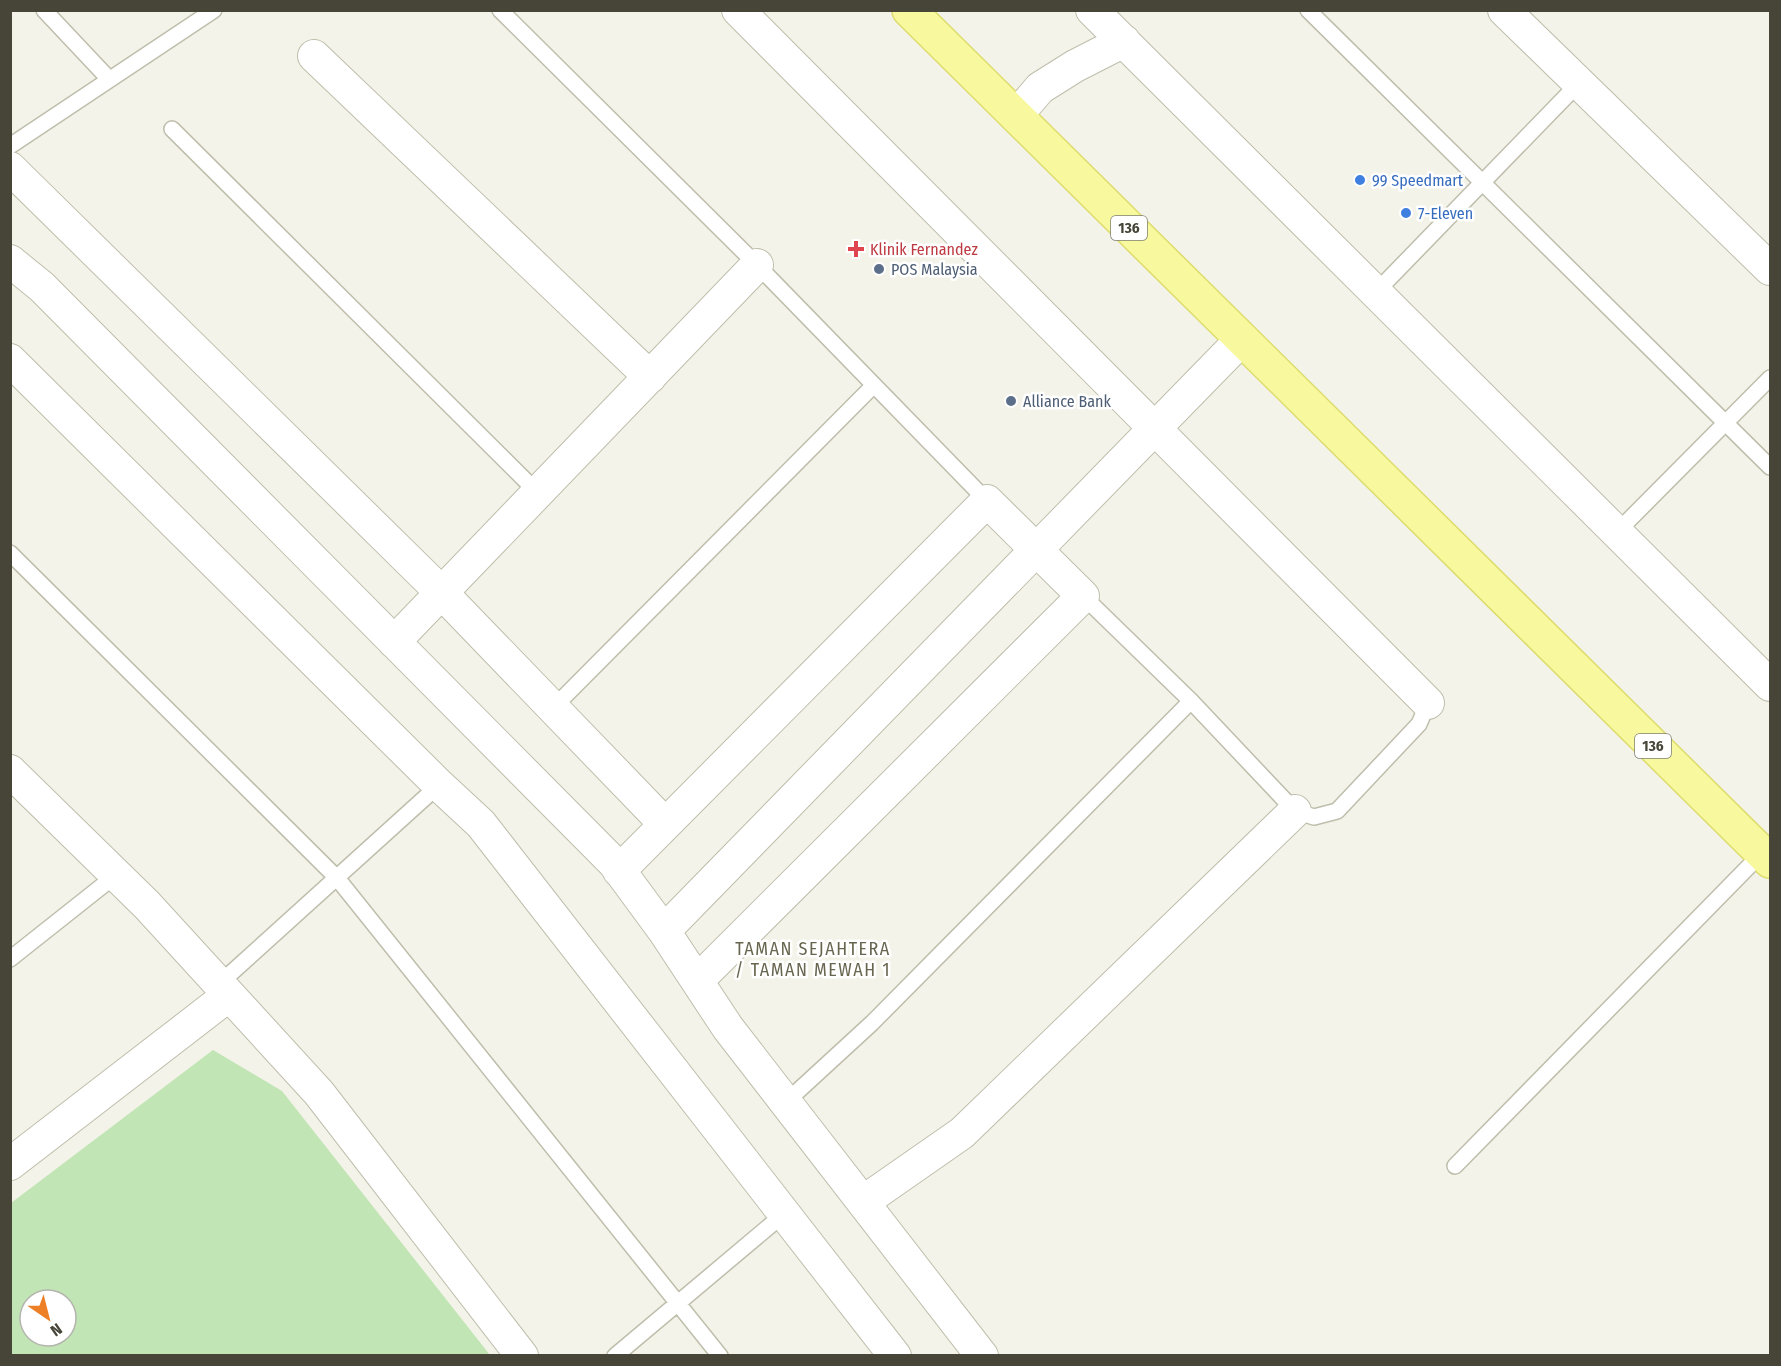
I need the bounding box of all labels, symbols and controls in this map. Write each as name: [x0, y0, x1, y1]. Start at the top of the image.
place label: 99 Speedmart: [1372, 171, 1464, 190]
marker: 99 Speedmart: [1353, 173, 1367, 187]
place label: 7-Eleven: [1418, 204, 1473, 223]
marker: 7-Eleven: [1399, 206, 1413, 220]
road number: 136: [1111, 216, 1147, 240]
marker: Klinik Fernandez: [847, 240, 865, 258]
place label: Klinik Fernandez: [870, 240, 978, 259]
place label: POS Malaysia: [891, 260, 978, 279]
marker: POS Malaysia: [872, 262, 886, 276]
place label: Alliance Bank: [1023, 392, 1111, 411]
marker: Alliance Bank: [1004, 394, 1018, 408]
road number: 136: [1635, 734, 1671, 758]
district label: TAMAN SEJAHTERA / TAMAN MEWAH 1: [735, 938, 891, 981]
north arrow: [18, 1288, 78, 1348]
text: N: [47, 1319, 66, 1340]

